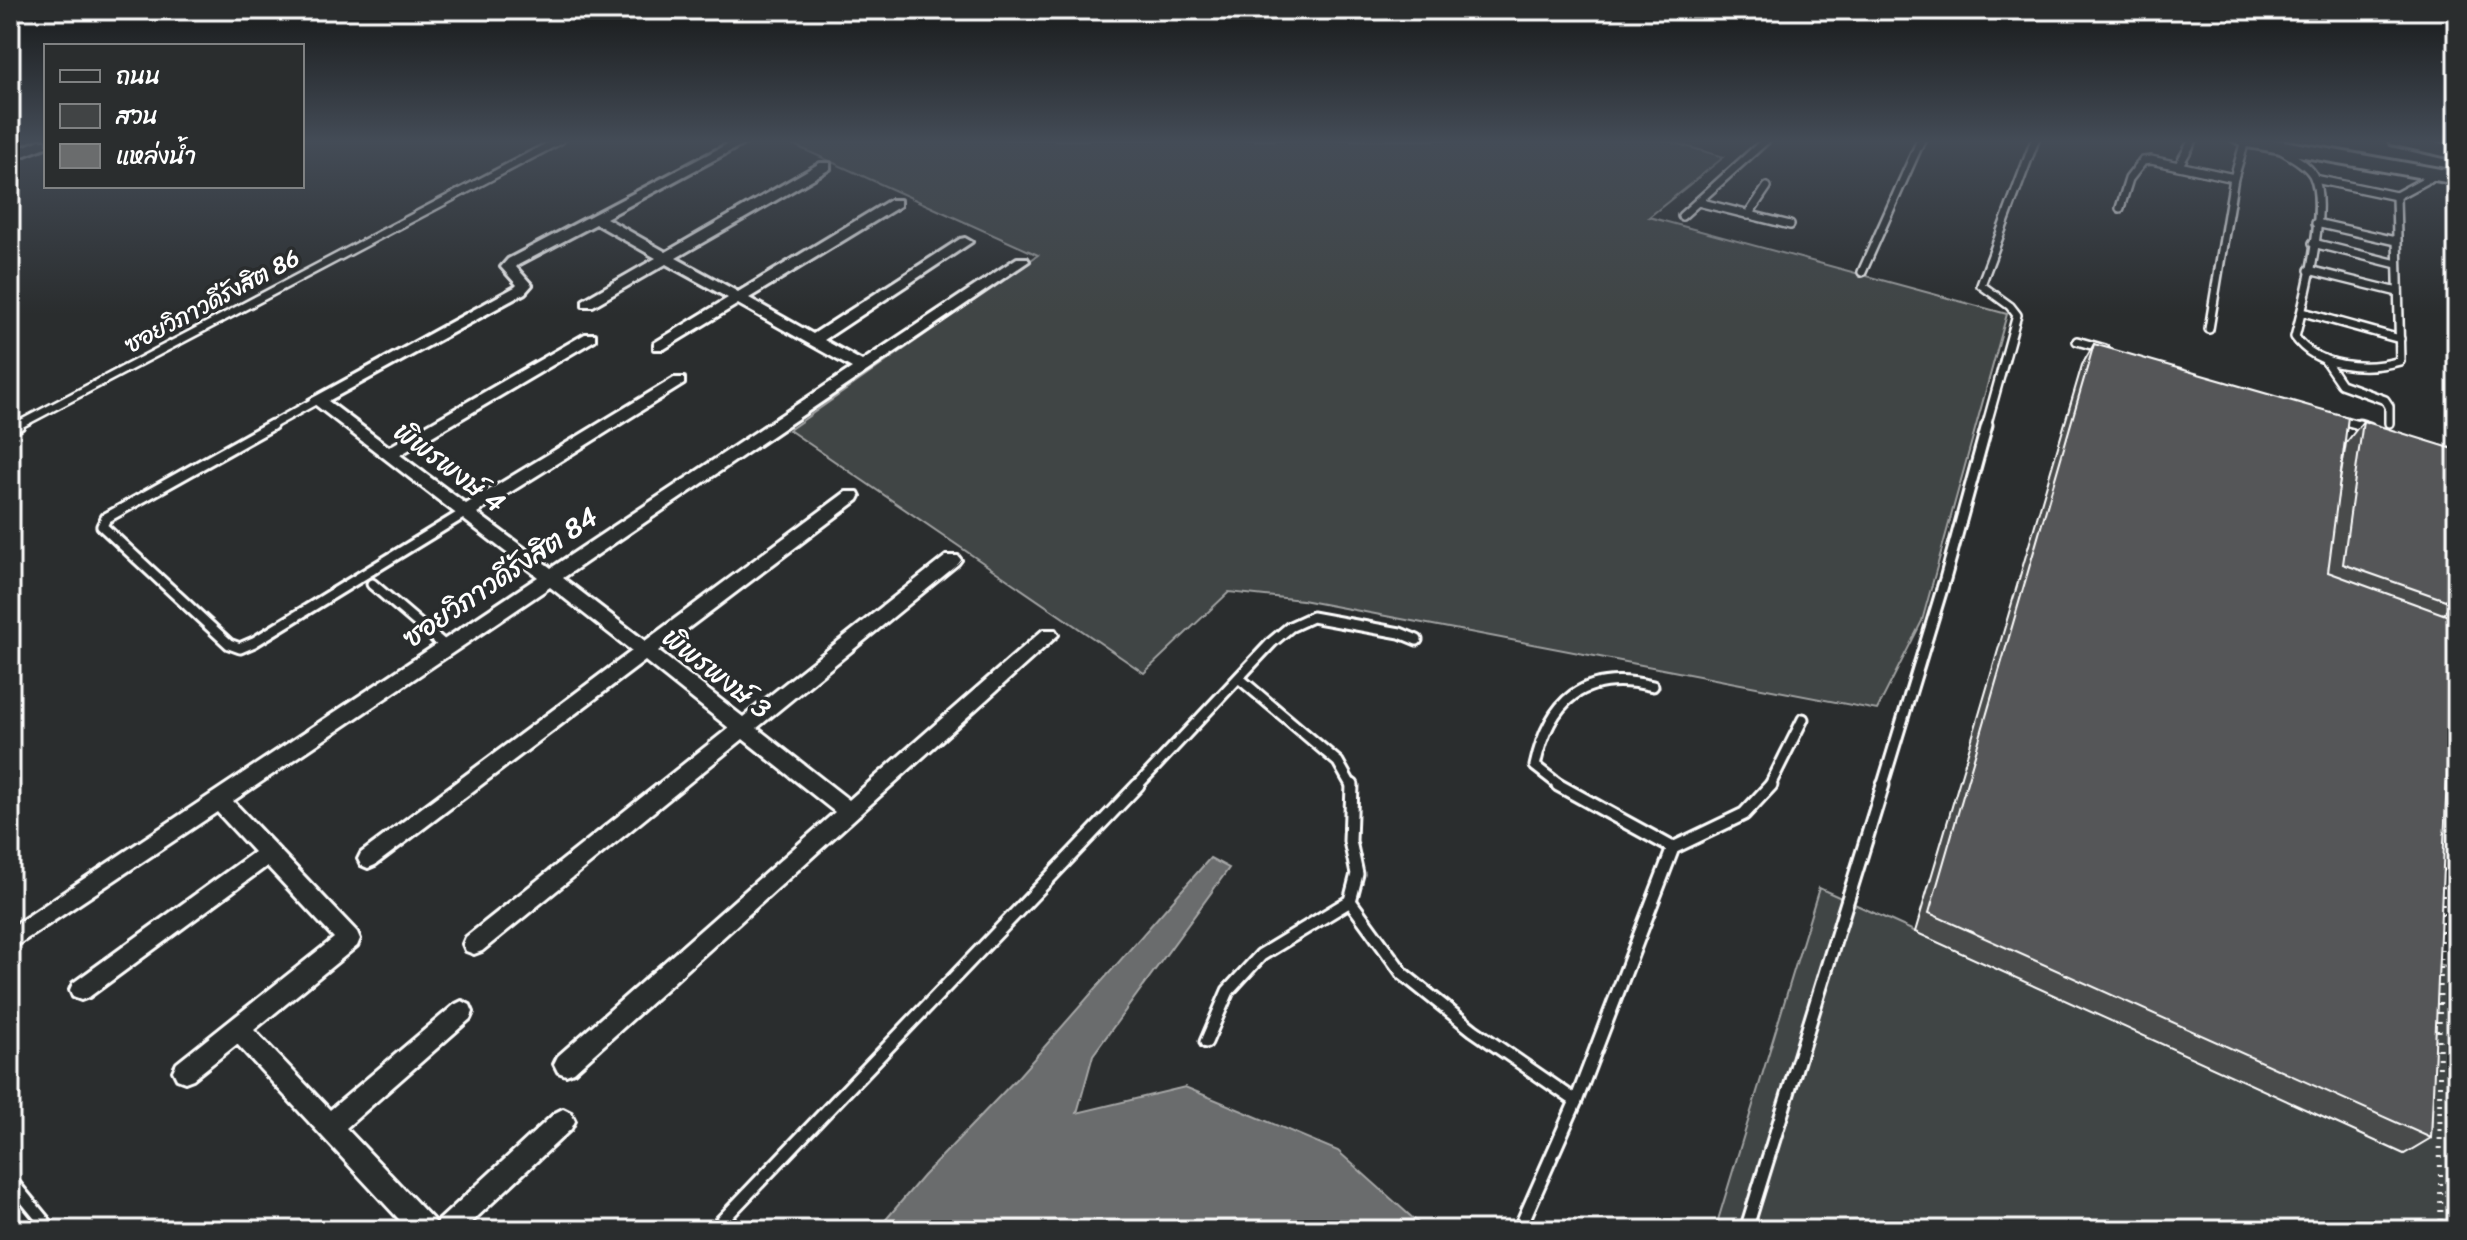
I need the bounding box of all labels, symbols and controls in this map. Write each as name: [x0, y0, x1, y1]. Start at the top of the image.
legend: [44, 44, 304, 188]
text: ถนน: [116, 55, 161, 97]
text: สวน: [115, 95, 158, 137]
text: แหล่งน้ำ: [116, 135, 196, 177]
street label: ซอยวิภาวดีรังสิต 86: [117, 237, 307, 365]
street label: พิพรพงษ์ 4: [383, 408, 517, 526]
street label: ซอยวิภาวดีรังสิต 84: [392, 493, 608, 661]
street label: พิพรพงษ์ 3: [652, 614, 782, 732]

